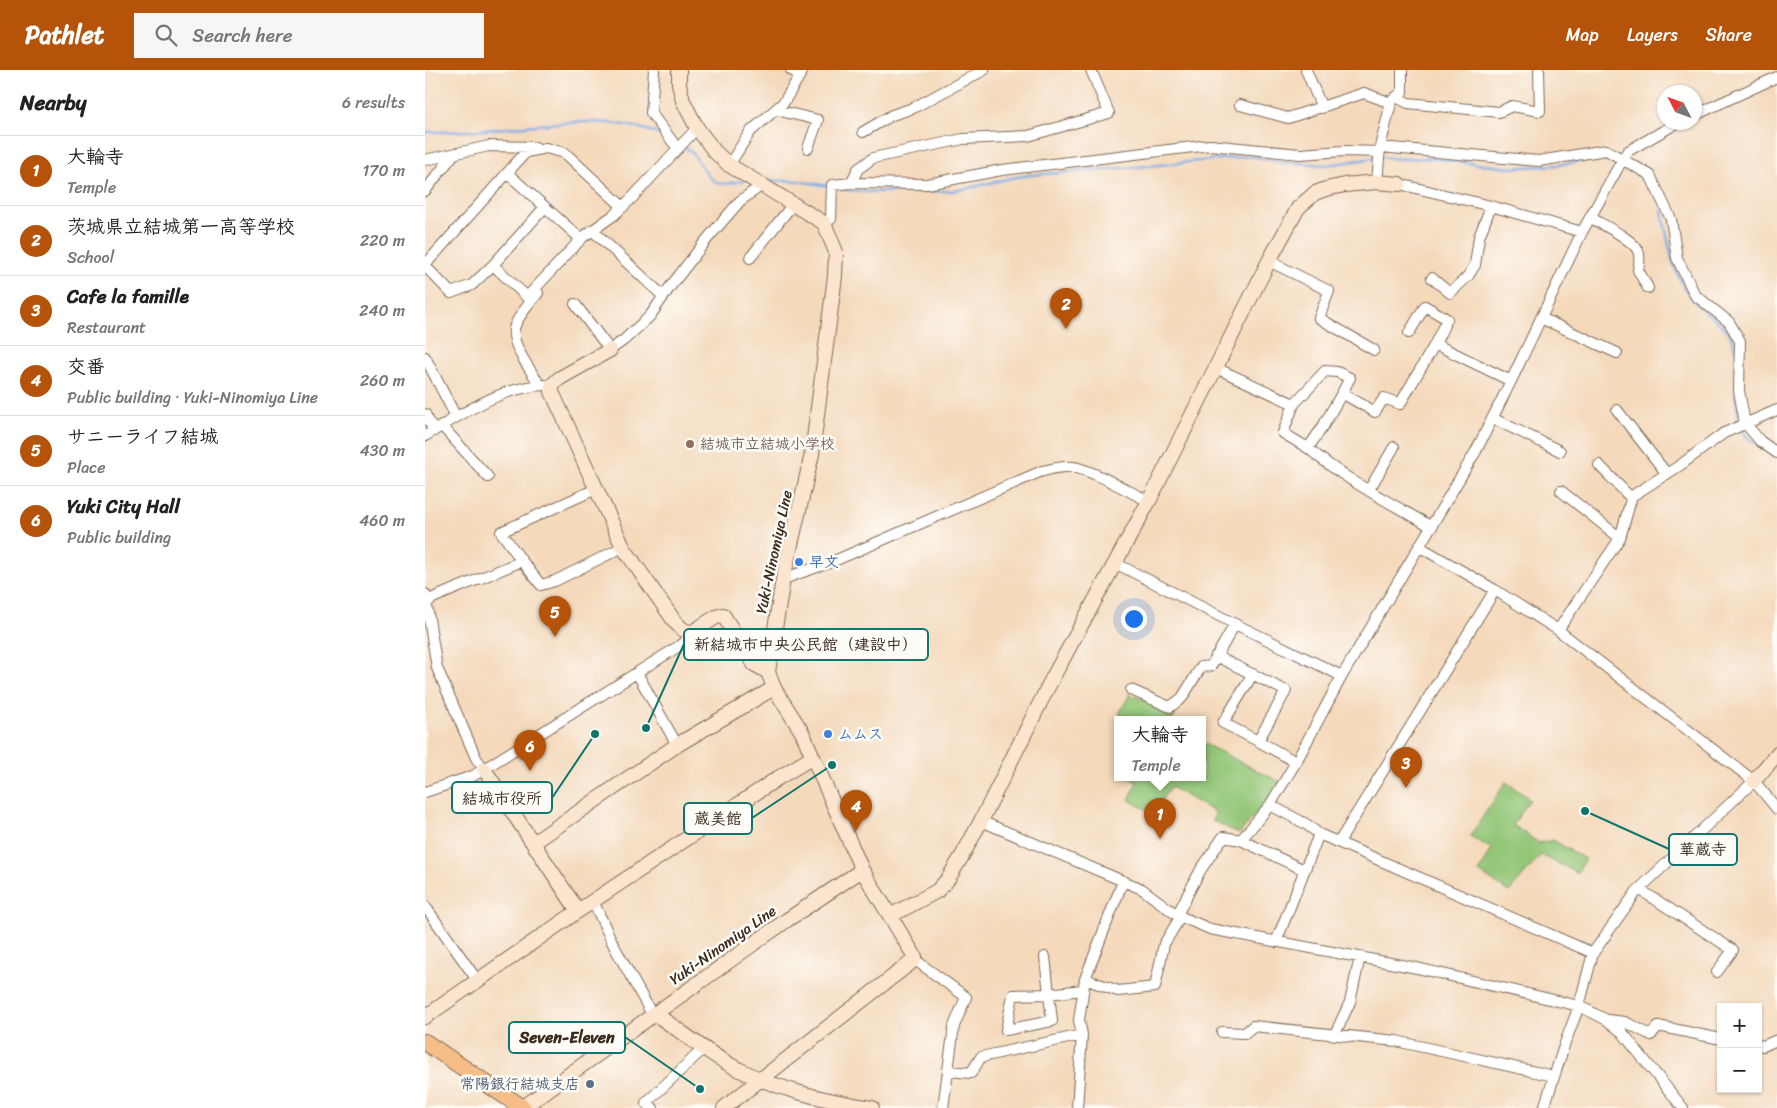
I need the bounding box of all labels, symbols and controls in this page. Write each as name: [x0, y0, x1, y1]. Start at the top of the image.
search box: [134, 13, 484, 58]
text: Pathlet: [25, 14, 104, 56]
text: Search here: [192, 19, 292, 52]
text: Map: [1566, 19, 1599, 51]
text: Layers: [1627, 19, 1678, 51]
text: Share: [1706, 19, 1752, 51]
icon: search: [152, 21, 180, 49]
text: Nearby: [20, 84, 86, 122]
north arrow: [1657, 85, 1702, 130]
text: 6 results: [342, 88, 405, 117]
text: 大輪寺: [67, 140, 124, 173]
text: 1: [33, 156, 39, 185]
text: 170 m: [362, 156, 405, 185]
text: Temple: [67, 173, 116, 202]
text: 茨城県立結城第一高等学校: [67, 210, 295, 243]
text: 2: [31, 226, 41, 255]
text: 220 m: [360, 226, 405, 255]
text: School: [67, 243, 114, 272]
text: Cafe la famille: [67, 280, 189, 313]
pin: 2: [1050, 288, 1082, 329]
text: 3: [32, 296, 40, 325]
text: 240 m: [359, 296, 405, 325]
text: Restaurant: [67, 313, 146, 342]
text: 交番: [67, 350, 105, 383]
text: 4: [31, 366, 41, 395]
text: 260 m: [360, 366, 405, 395]
text: Public building · Yuki-Ninomiya Line: [67, 383, 318, 412]
text: サニーライフ結城: [67, 420, 219, 453]
place label: 結城市立結城小学校: [700, 431, 835, 457]
text: 5: [31, 436, 41, 465]
text: 430 m: [360, 436, 405, 465]
marker: 結城市立結城小学校: [684, 438, 696, 450]
text: Place: [67, 453, 106, 482]
street label: Yuki-Ninomiya Line: [748, 487, 800, 616]
text: Yuki City Hall: [67, 490, 180, 523]
text: 6: [31, 506, 41, 535]
text: 460 m: [359, 506, 405, 535]
text: Public building: [67, 523, 171, 552]
place label: 早文: [809, 549, 839, 575]
marker: 早文: [793, 556, 805, 568]
pin: 5: [539, 596, 571, 637]
your location: [1121, 606, 1147, 632]
callout: 新結城市中央公民館（建設中）: [684, 629, 928, 660]
text: 新結城市中央公民館（建設中）: [694, 630, 918, 659]
popup: [1114, 716, 1206, 781]
text: 大輪寺: [1131, 718, 1189, 751]
place label: ムムス: [838, 721, 883, 747]
marker: ムムス: [822, 728, 834, 740]
pin: 6: [514, 730, 546, 771]
pin: 3: [1390, 747, 1422, 788]
text: Temple: [1131, 751, 1181, 780]
callout: 結城市役所: [452, 782, 552, 813]
text: 結城市役所: [462, 784, 542, 813]
pin: 4: [840, 790, 872, 831]
pin: 1: [1144, 798, 1176, 839]
callout: 蔵美館: [684, 803, 752, 834]
text: 蔵美館: [694, 804, 742, 833]
callout: 華蔵寺: [1669, 834, 1737, 865]
text: 華蔵寺: [1679, 835, 1727, 864]
street label: Yuki-Ninomiya Line: [664, 898, 782, 992]
map controls: [1717, 1003, 1762, 1093]
button: +: [1717, 1003, 1762, 1048]
callout: Seven-Eleven: [509, 1022, 625, 1053]
text: Seven-Eleven: [518, 1023, 615, 1052]
button: −: [1717, 1048, 1762, 1093]
place label: 常陽銀行結城支店: [460, 1071, 580, 1097]
marker: 常陽銀行結城支店: [584, 1078, 596, 1090]

